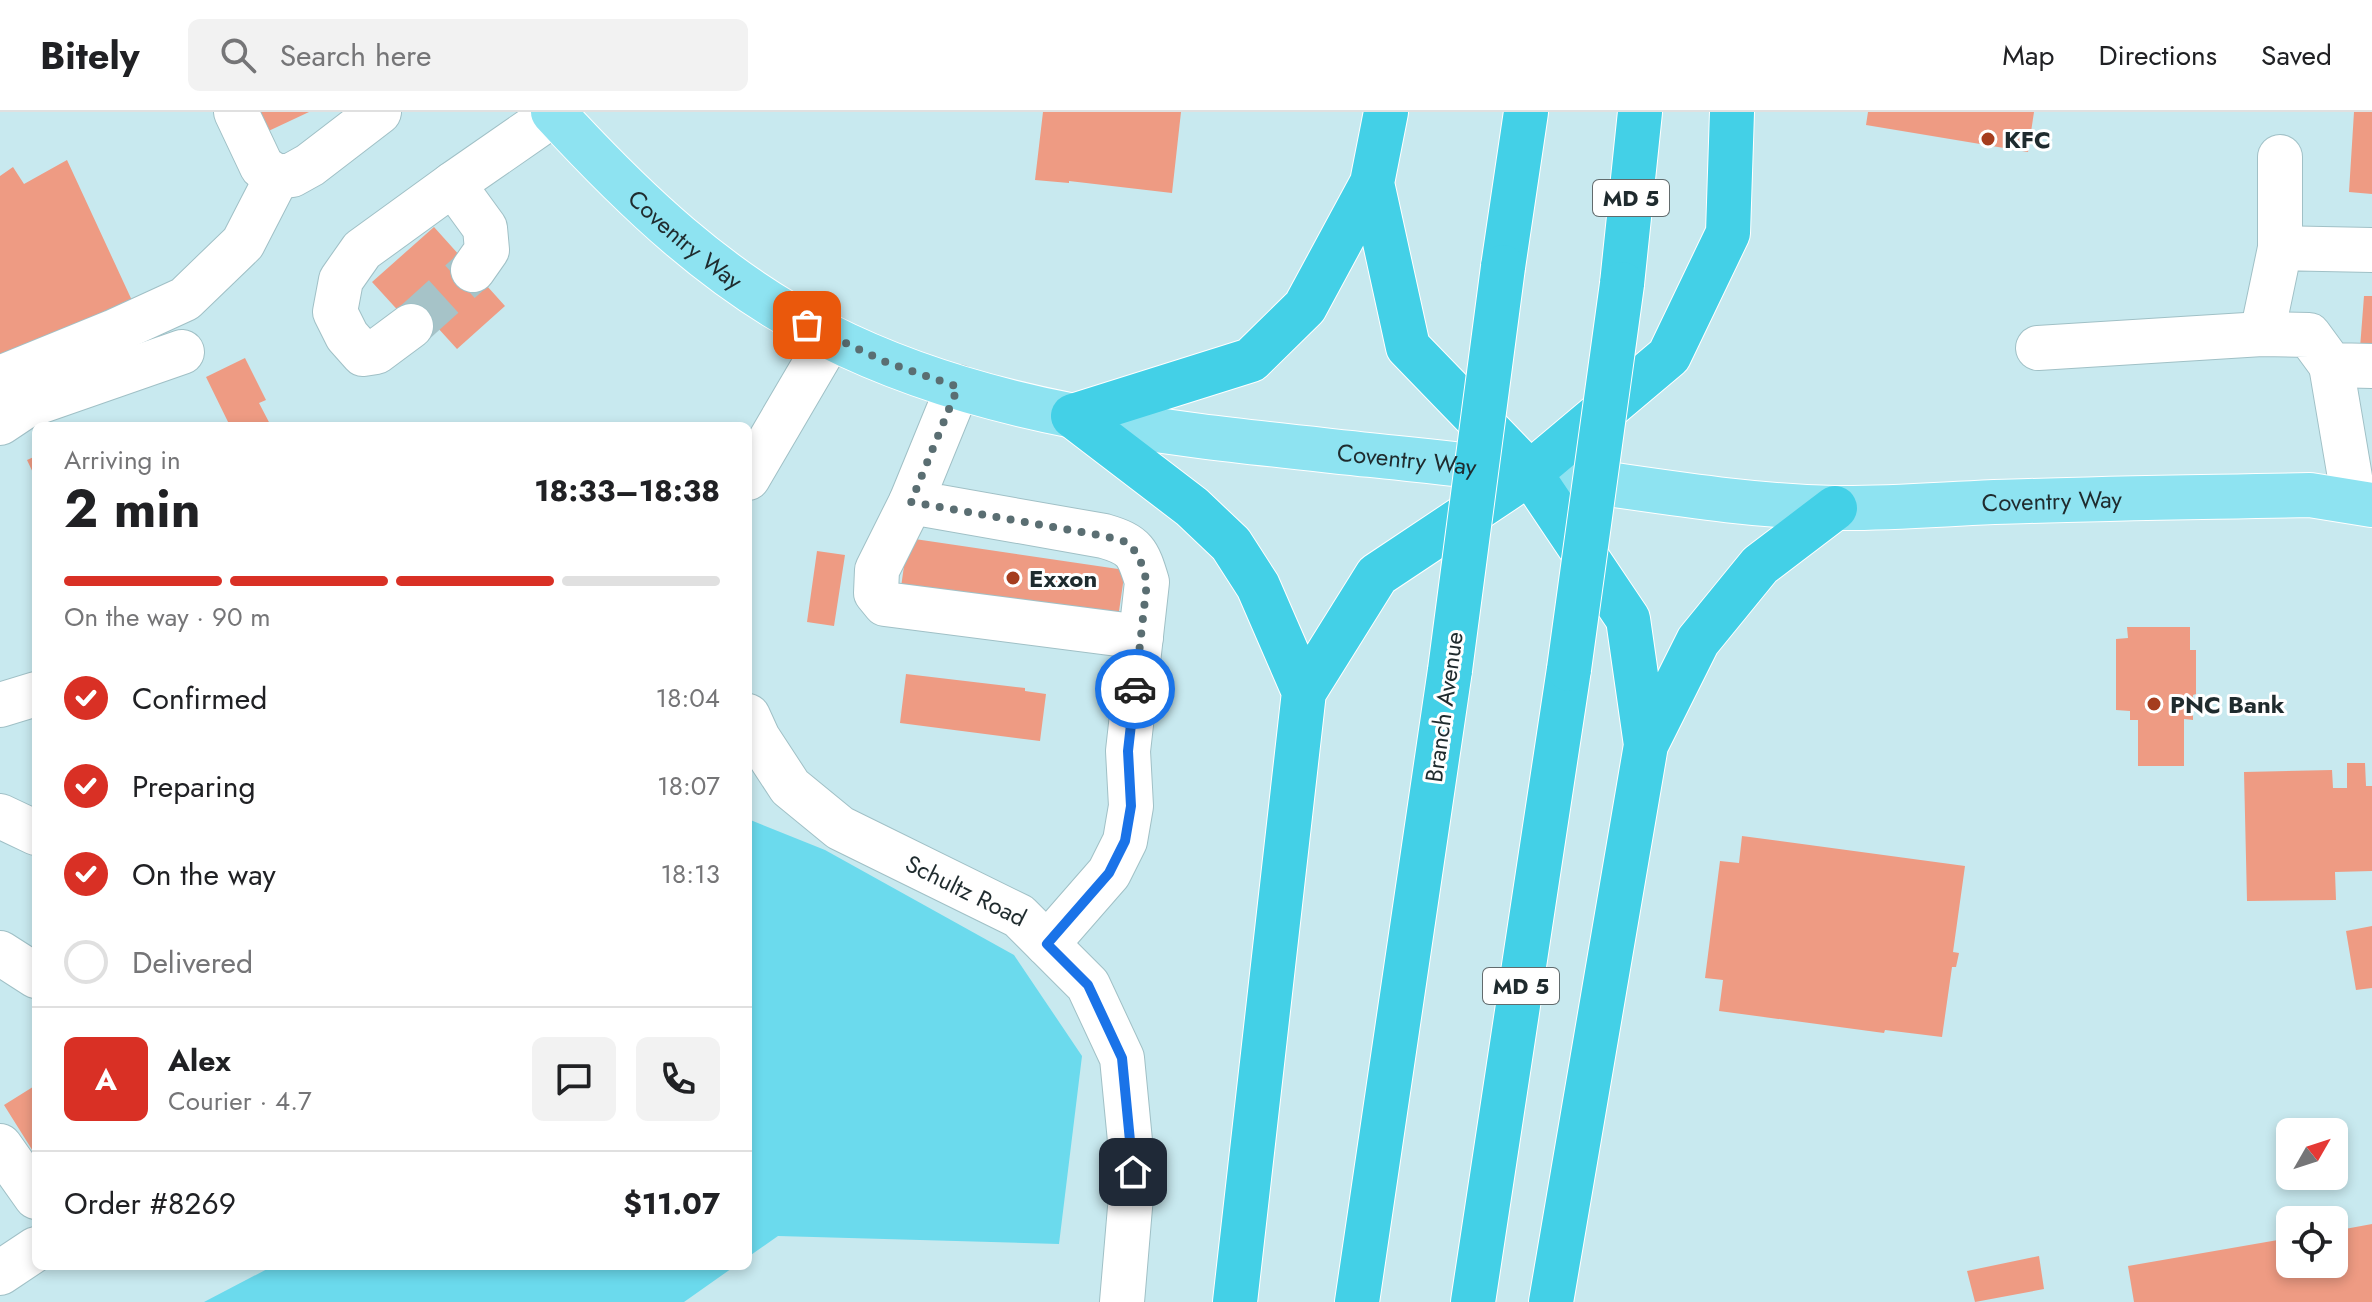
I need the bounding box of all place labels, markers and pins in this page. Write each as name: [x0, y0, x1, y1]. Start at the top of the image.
place label: KFC: [2004, 122, 2051, 157]
marker: KFC: [1979, 130, 1997, 148]
pin: [773, 291, 841, 359]
place label: Exxon: [1029, 561, 1097, 596]
marker: Exxon: [1004, 569, 1022, 587]
place label: PNC Bank: [2170, 687, 2285, 722]
marker: PNC Bank: [2145, 695, 2163, 713]
pin: [1099, 1138, 1167, 1206]

